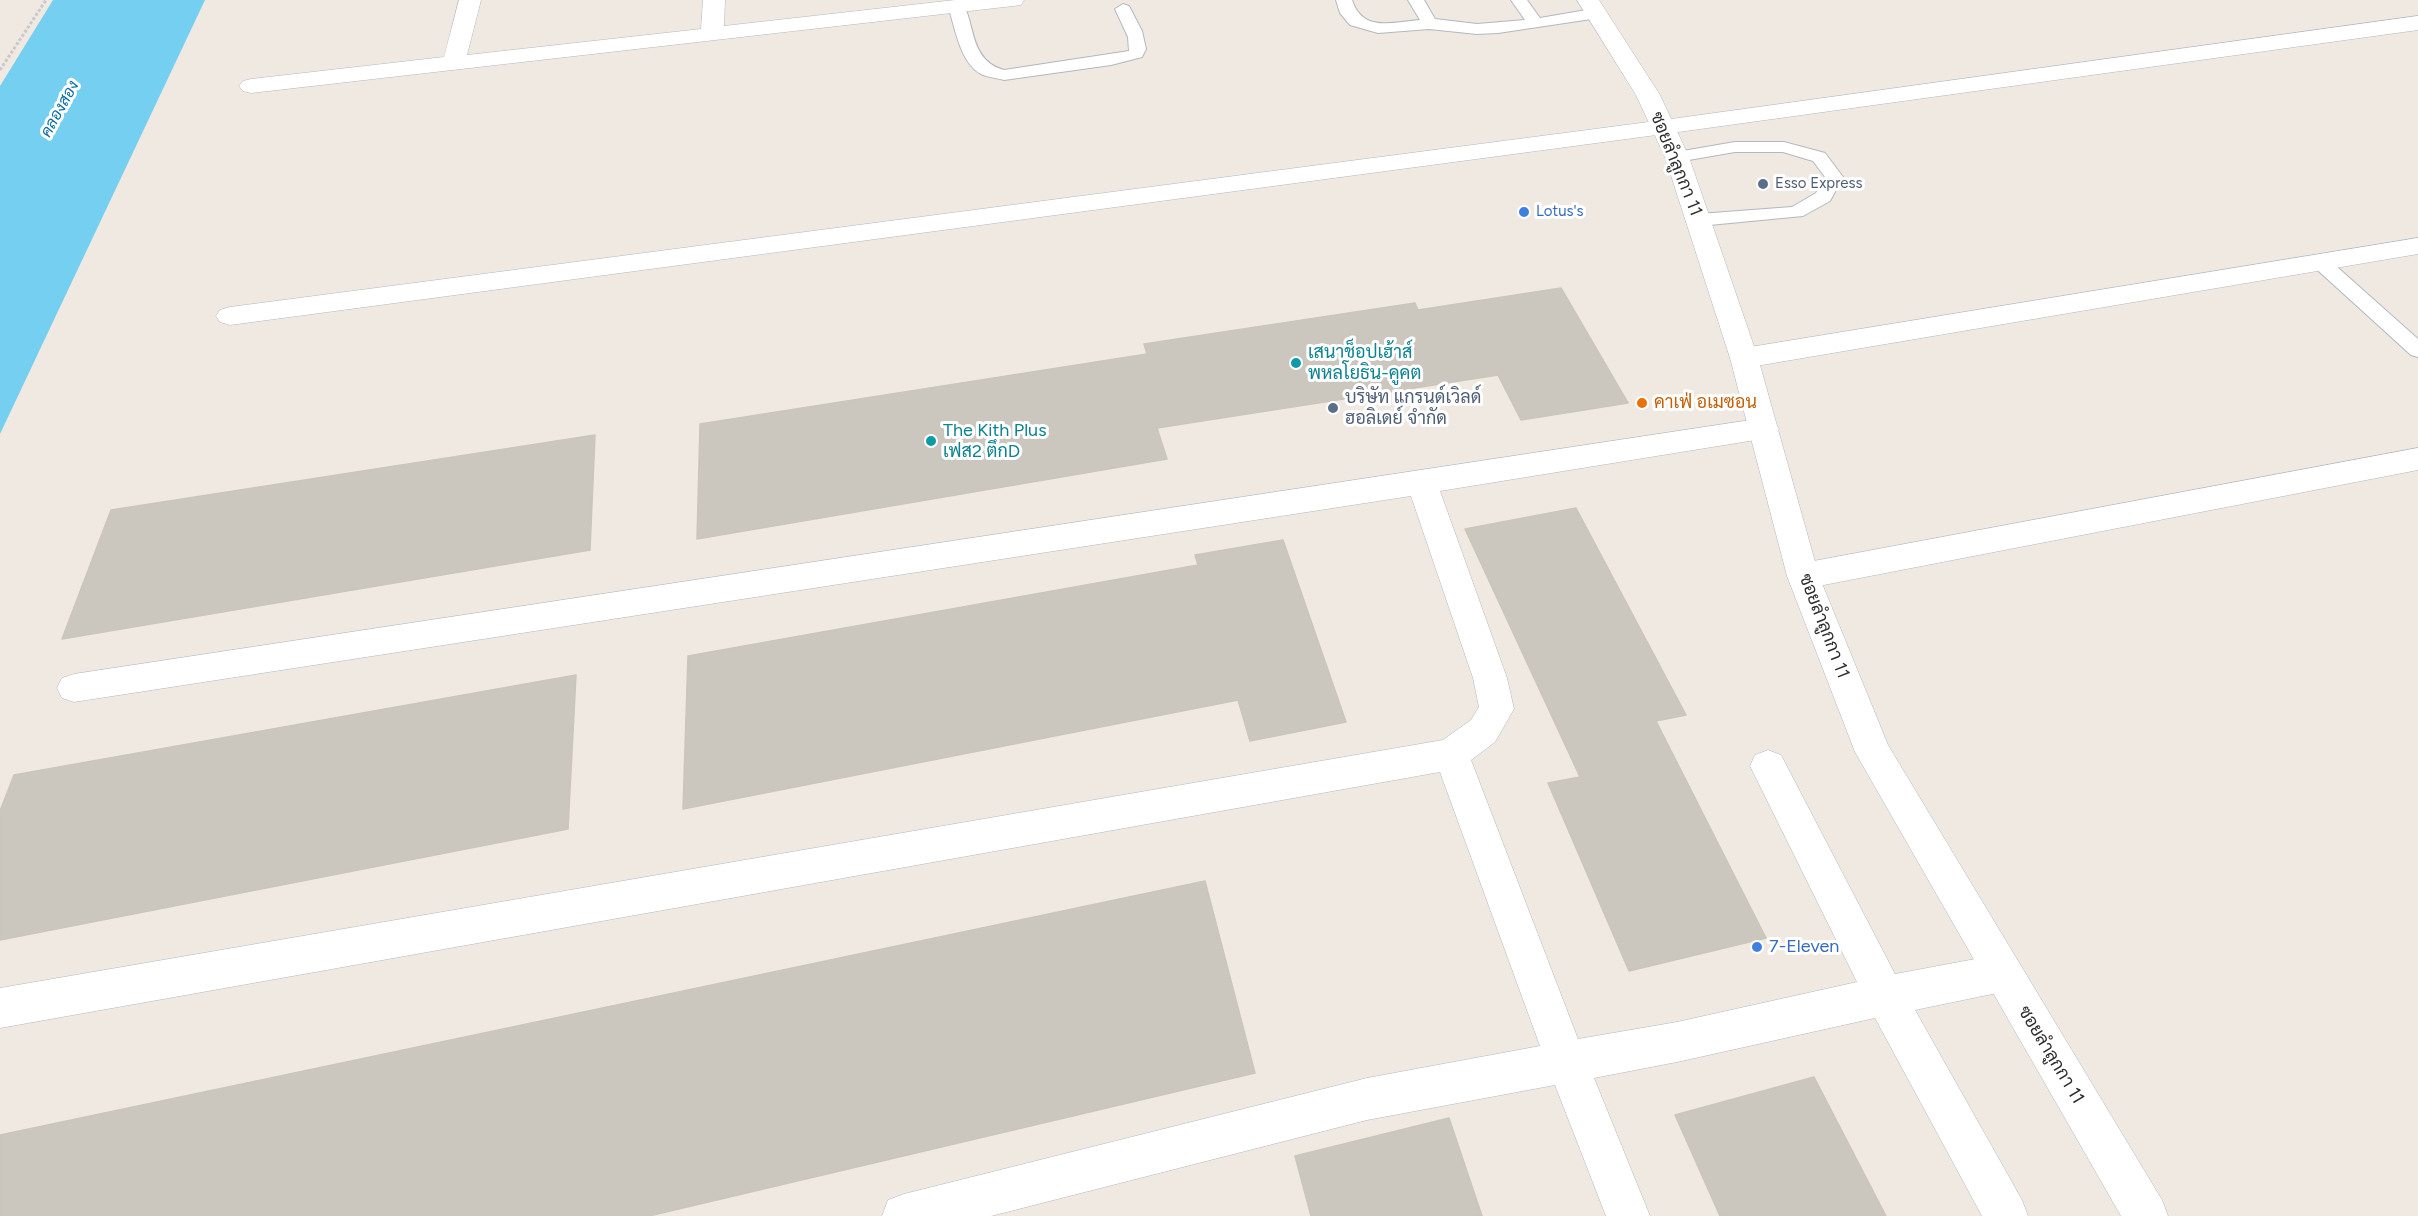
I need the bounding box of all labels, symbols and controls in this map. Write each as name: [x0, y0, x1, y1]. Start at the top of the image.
water label: คลองสอง: [37, 77, 83, 141]
street label: ซอยลำลูกกา 11: [1645, 109, 1707, 219]
place label: Esso Express: [1775, 175, 1862, 193]
marker: Esso Express: [1756, 177, 1770, 191]
place label: Lotus's: [1536, 203, 1584, 221]
marker: Lotus's: [1517, 205, 1531, 219]
place label: เสนาช็อปเฮ้าส์ พหลโยธิน-คูคต: [1308, 342, 1421, 385]
marker: เสนาช็อปเฮ้าส์ พหลโยธิน-คูคต: [1289, 356, 1303, 370]
place label: บริษัท แกรนด์เวิลด์ ฮอลิเดย์ จำกัด: [1345, 387, 1481, 430]
place label: คาเฟ่ อเมซอน: [1654, 392, 1757, 414]
marker: คาเฟ่ อเมซอน: [1635, 396, 1649, 410]
marker: บริษัท แกรนด์เวิลด์ ฮอลิเดย์ จำกัด: [1326, 401, 1340, 415]
place label: The Kith Plus เฟส2 ตึกD: [943, 420, 1047, 462]
marker: The Kith Plus เฟส2 ตึกD: [924, 434, 938, 448]
street label: ซอยลำลูกกา 11: [1794, 571, 1854, 681]
place label: 7-Eleven: [1769, 936, 1839, 958]
marker: 7-Eleven: [1750, 940, 1764, 954]
street label: ซอยลำลูกกา 11: [2013, 1002, 2089, 1108]

